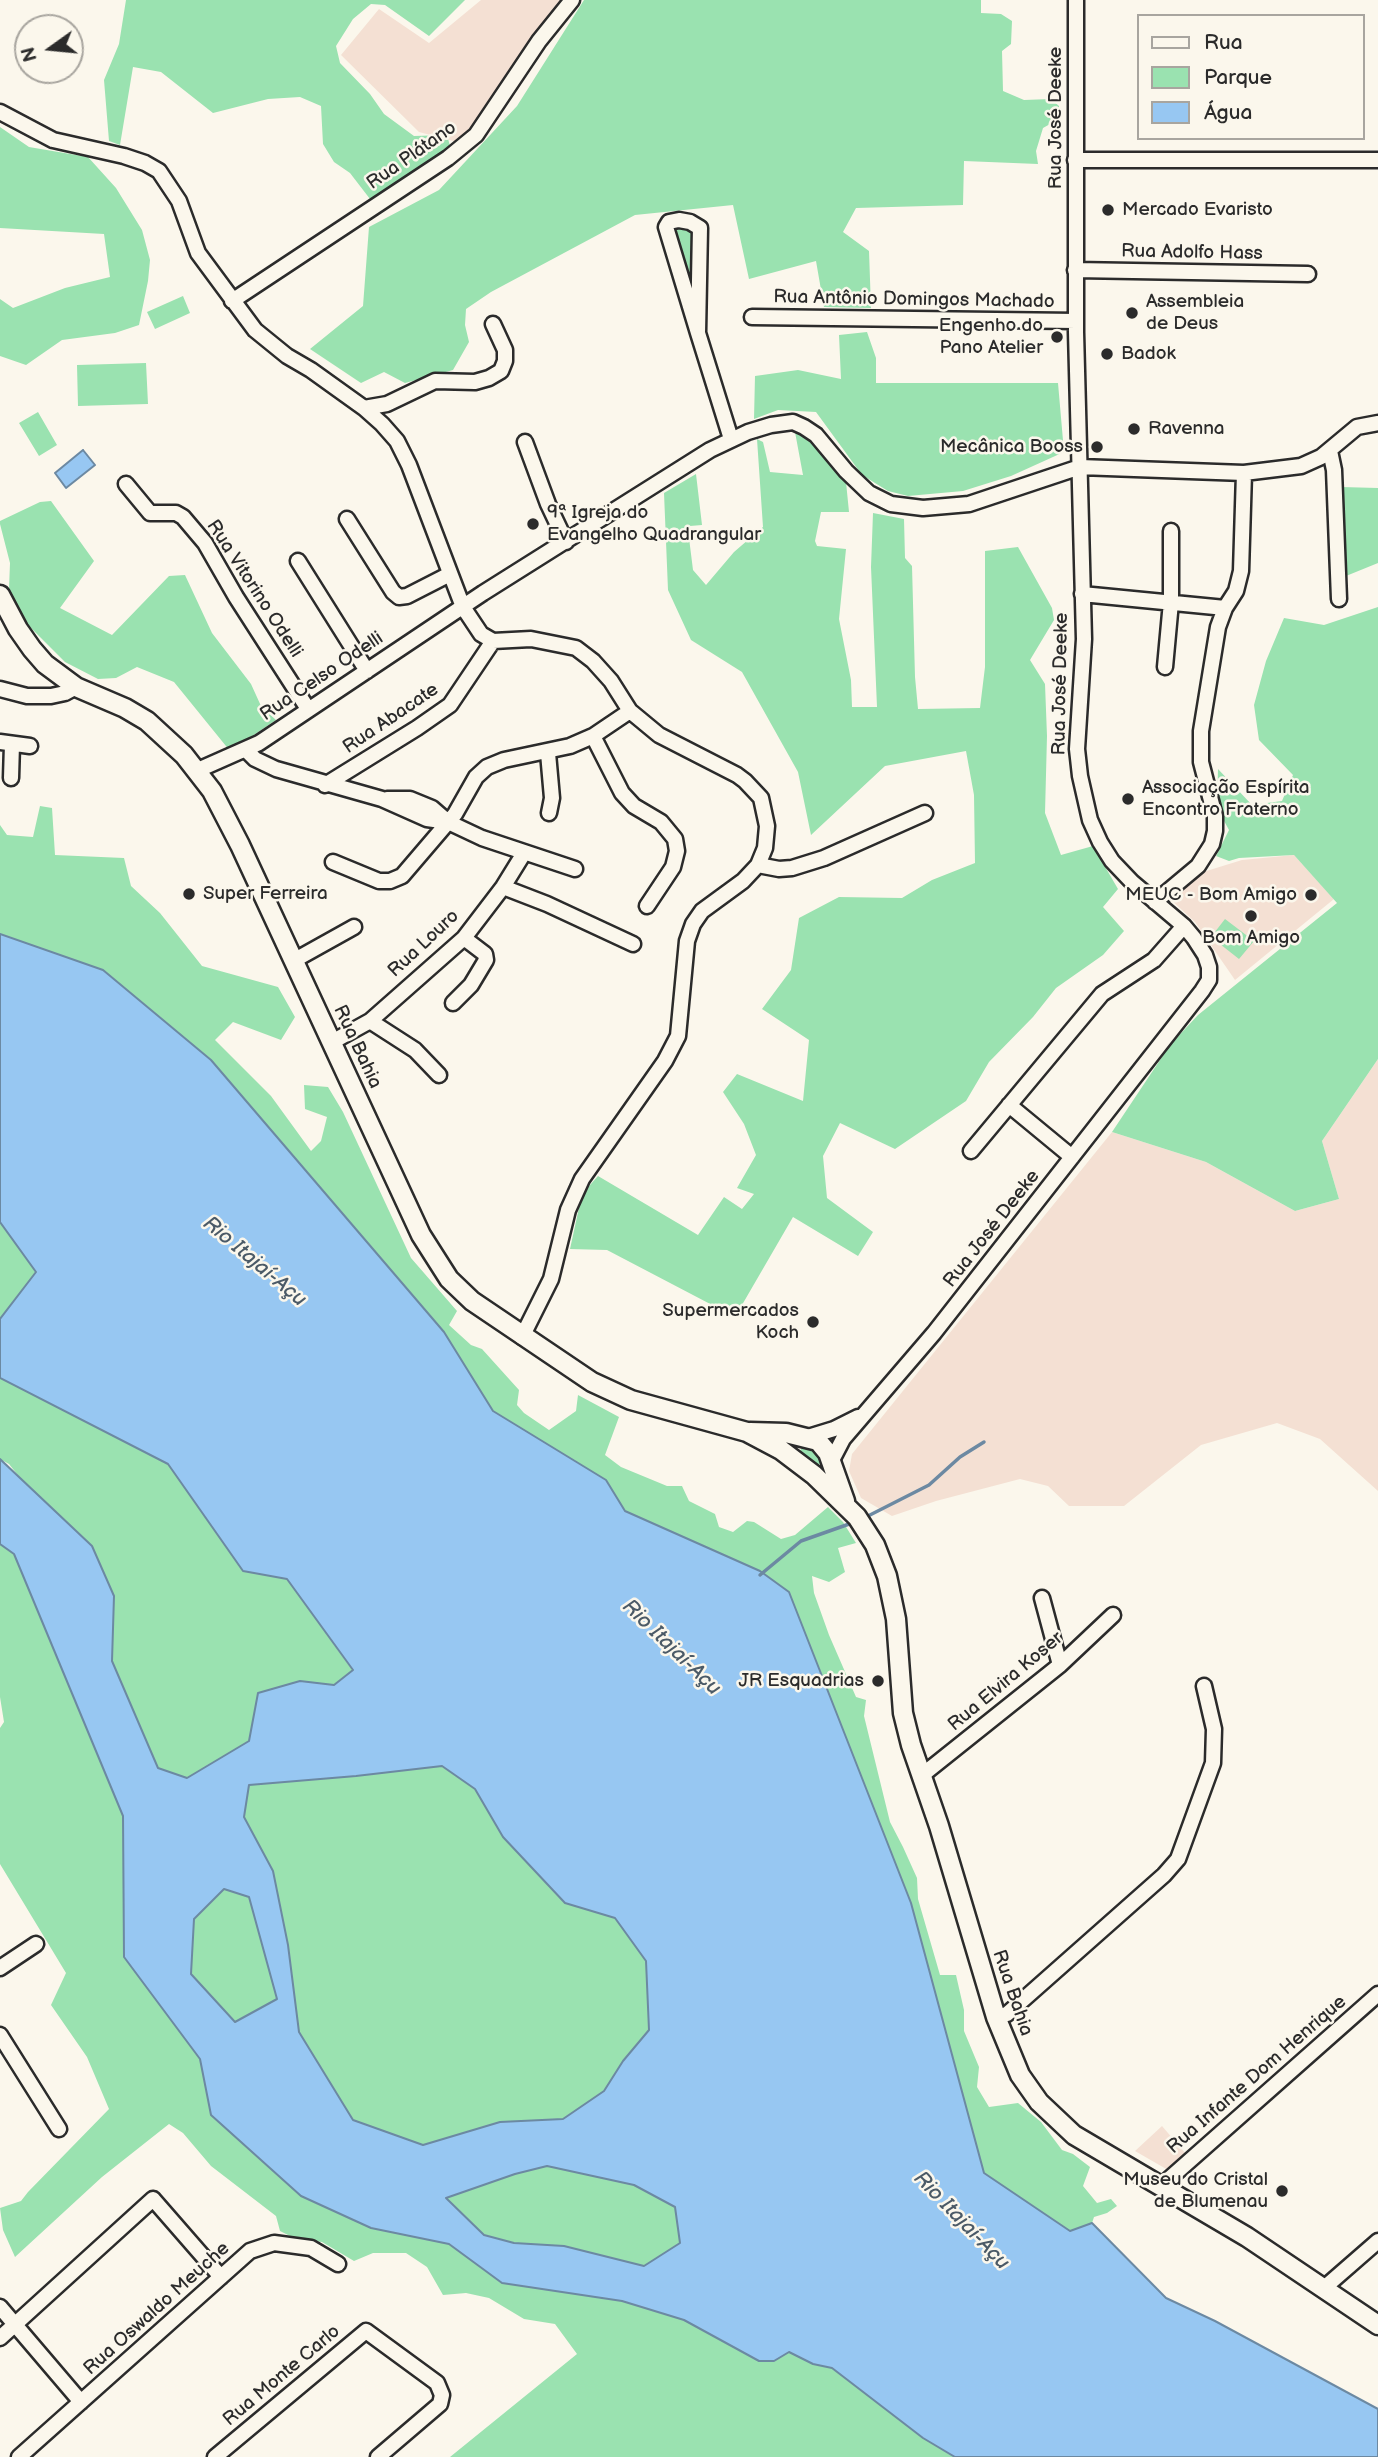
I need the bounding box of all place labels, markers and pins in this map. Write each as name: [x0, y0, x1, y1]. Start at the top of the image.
place label: Mercado Evaristo: [1122, 199, 1273, 221]
marker: Mercado Evaristo: [1100, 202, 1116, 218]
place label: Assembleia de Deus: [1146, 291, 1244, 335]
marker: Assembleia de Deus: [1124, 305, 1140, 321]
place label: Engenho do Pano Atelier: [939, 315, 1043, 359]
marker: Engenho do Pano Atelier: [1049, 329, 1065, 345]
place label: Badok: [1121, 343, 1176, 365]
marker: Badok: [1099, 346, 1115, 362]
place label: Ravenna: [1148, 418, 1225, 440]
marker: Ravenna: [1126, 421, 1142, 437]
place label: Mecânica Booss: [940, 436, 1083, 458]
marker: Mecânica Booss: [1089, 439, 1105, 455]
place label: 9ª Igreja do Evangelho Quadrangular: [547, 502, 761, 546]
marker: 9ª Igreja do Evangelho Quadrangular: [525, 516, 541, 532]
place label: Associação Espírita Encontro Fraterno: [1142, 777, 1309, 821]
marker: Associação Espírita Encontro Fraterno: [1120, 791, 1136, 807]
place label: Super Ferreira: [203, 883, 328, 905]
place label: MEUC - Bom Amigo: [1125, 884, 1297, 906]
marker: Super Ferreira: [181, 886, 197, 902]
marker: MEUC - Bom Amigo: [1303, 887, 1319, 903]
marker: Bom Amigo: [1243, 908, 1259, 924]
place label: Bom Amigo: [1202, 927, 1300, 949]
place label: Supermercados Koch: [662, 1300, 799, 1344]
marker: Supermercados Koch: [805, 1314, 821, 1330]
place label: JR Esquadrias: [738, 1670, 864, 1692]
marker: JR Esquadrias: [870, 1673, 886, 1689]
place label: Museu do Cristal de Blumenau: [1123, 2169, 1268, 2213]
marker: Museu do Cristal de Blumenau: [1274, 2183, 1290, 2199]

